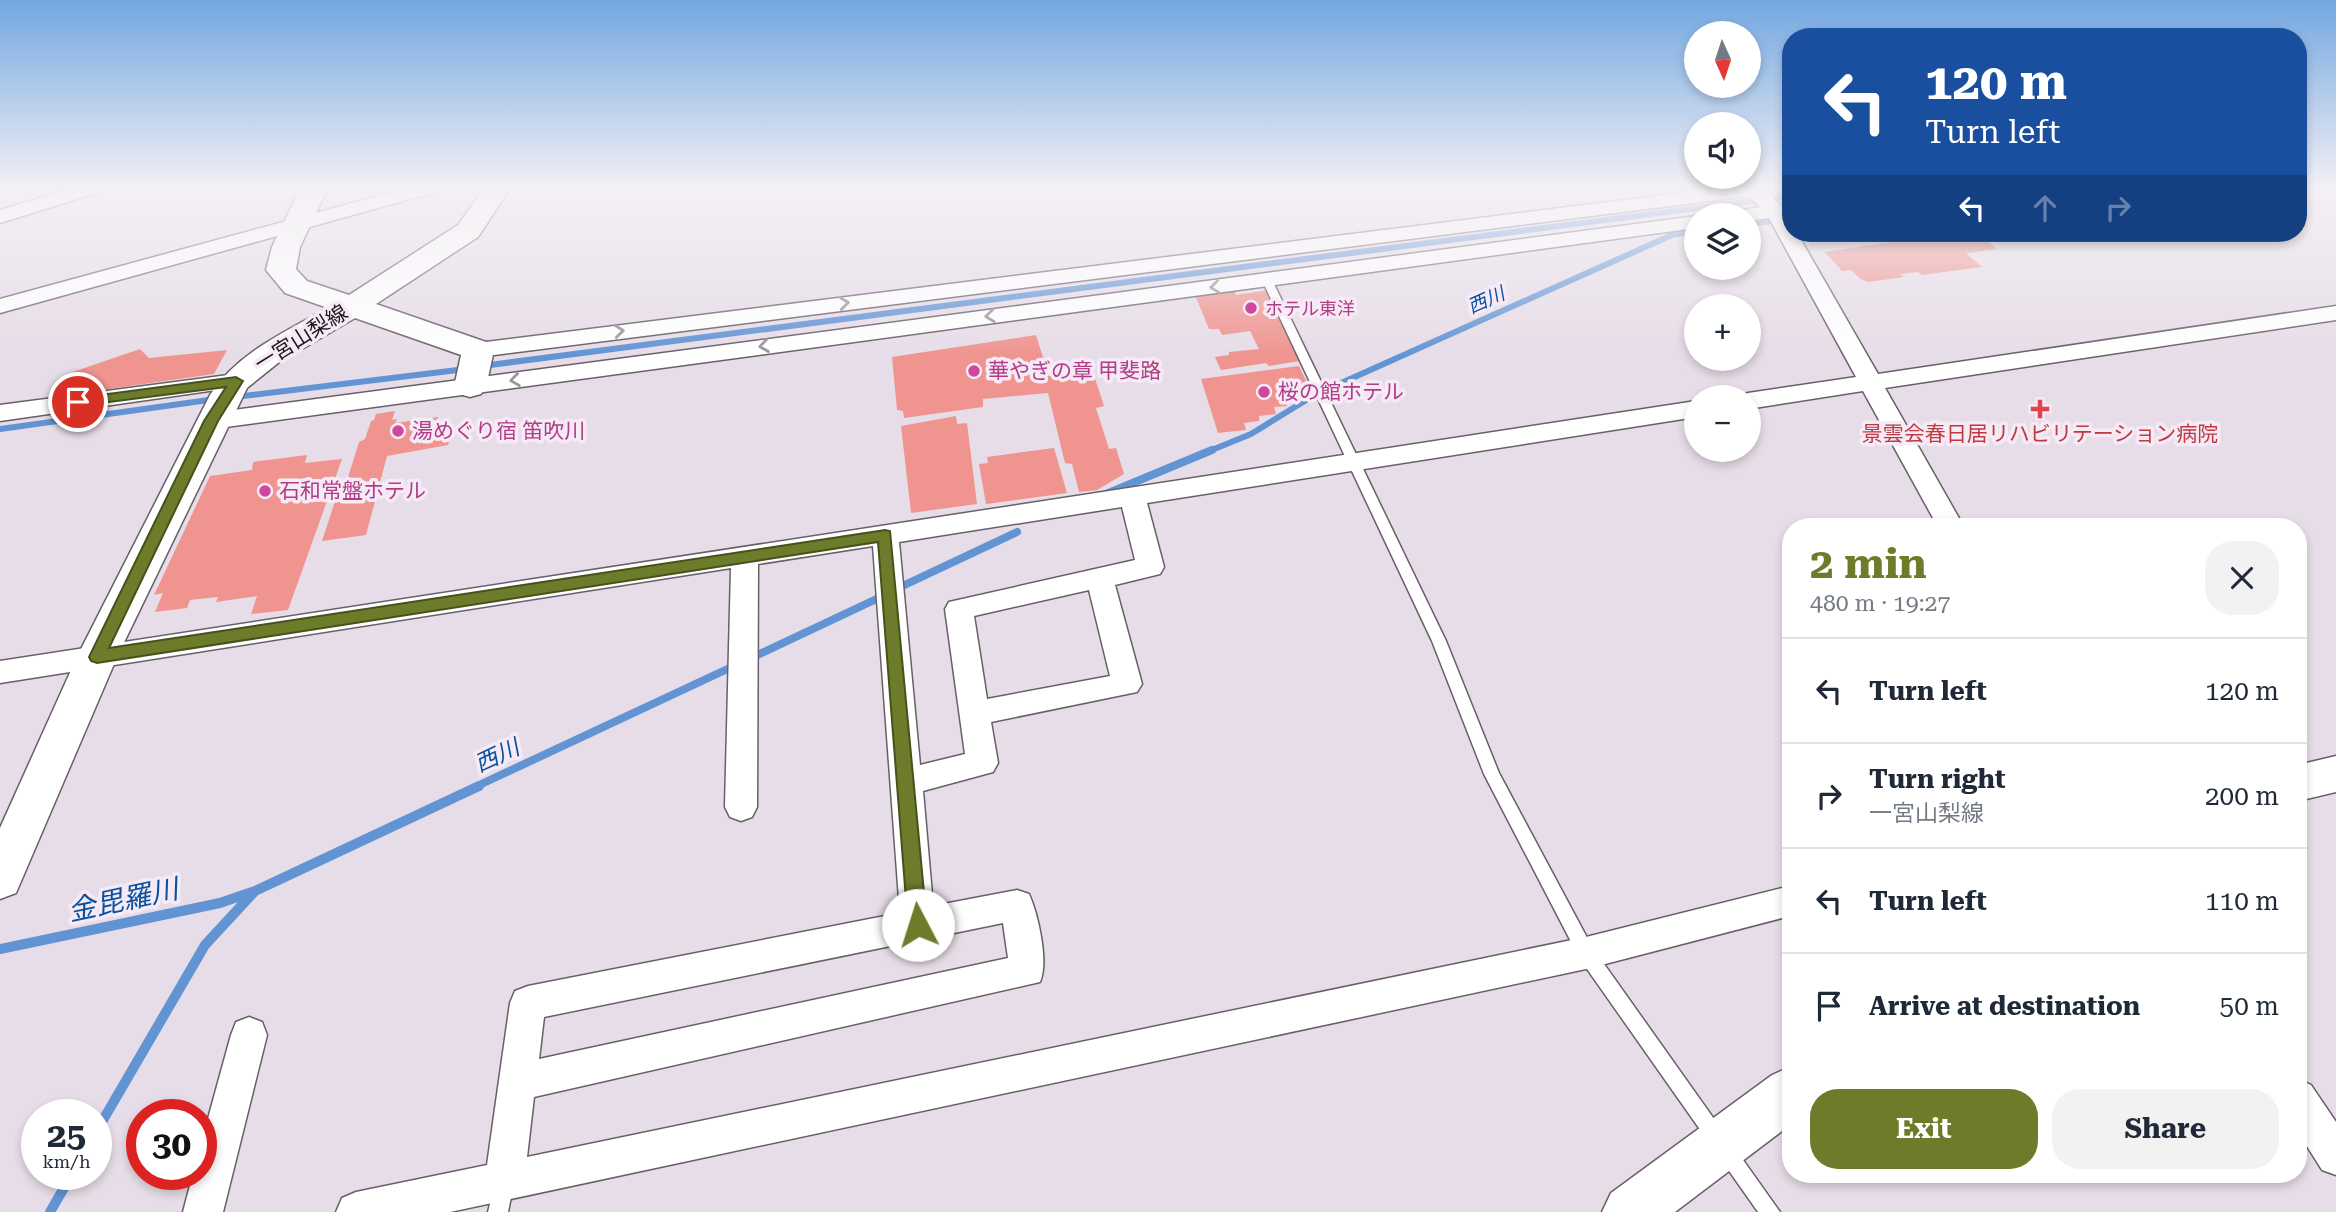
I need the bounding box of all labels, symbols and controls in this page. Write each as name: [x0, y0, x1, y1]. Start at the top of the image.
north arrow: [1684, 21, 1760, 98]
map controls: [1684, 21, 1761, 462]
text: 120 m: [1925, 54, 2067, 111]
icon: left: [1810, 56, 1901, 147]
button: sound: [1684, 112, 1761, 189]
text: Turn left: [1925, 113, 2060, 151]
icon: left: [1953, 189, 1991, 227]
icon: ahead: [2026, 189, 2064, 227]
icon: right: [2099, 189, 2137, 227]
button: layers: [1684, 203, 1761, 280]
one-way arrow: [1209, 279, 1221, 294]
water label: 西川: [1464, 281, 1510, 318]
button: +: [1684, 294, 1761, 371]
one-way arrow: [839, 295, 850, 310]
place label: ホテル東洋: [1265, 298, 1355, 319]
street label: 一宮山梨線: [250, 300, 352, 376]
marker: ホテル東洋: [1243, 300, 1259, 316]
one-way arrow: [984, 308, 996, 323]
one-way arrow: [613, 323, 624, 338]
one-way arrow: [758, 339, 770, 354]
place label: 華やぎの章 甲斐路: [988, 359, 1161, 383]
marker: 華やぎの章 甲斐路: [966, 363, 982, 379]
pin: [48, 372, 108, 432]
one-way arrow: [509, 373, 520, 388]
place label: 桜の館ホテル: [1278, 380, 1404, 404]
icon: arrive: [59, 383, 97, 421]
marker: 桜の館ホテル: [1256, 384, 1272, 400]
button: −: [1684, 385, 1761, 462]
marker: 景雲会春日居リハビリテーション病院: [2030, 399, 2050, 419]
place label: 湯めぐり宿 笛吹川: [412, 419, 585, 443]
place label: 景雲会春日居リハビリテーション病院: [1862, 422, 2218, 446]
marker: 湯めぐり宿 笛吹川: [390, 423, 406, 439]
place label: 石和常盤ホテル: [279, 479, 426, 503]
marker: 石和常盤ホテル: [257, 483, 273, 499]
text: 2 min: [1810, 539, 1927, 588]
button: close: [2205, 541, 2279, 615]
text: 480 m · 19:27: [1810, 590, 1950, 617]
icon: left: [1810, 672, 1848, 710]
text: Turn left: [1869, 676, 1987, 706]
text: 120 m: [2205, 676, 2279, 706]
water label: 西川: [470, 733, 526, 778]
text: Turn right: [1869, 764, 2005, 794]
icon: right: [1810, 777, 1848, 815]
text: 200 m: [2205, 781, 2279, 811]
text: 一宮山梨線: [1869, 800, 1984, 827]
water label: 金毘羅川: [65, 872, 184, 928]
icon: left: [1810, 882, 1848, 920]
text: Turn left: [1869, 886, 1987, 916]
text: 110 m: [2205, 886, 2279, 916]
position arrow: [881, 888, 955, 962]
icon: arrive: [1810, 987, 1848, 1025]
text: Arrive at destination: [1869, 991, 2140, 1021]
text: 50 m: [2220, 991, 2279, 1021]
button: Exit: [1810, 1089, 2038, 1169]
button: Share: [2052, 1089, 2279, 1169]
speed limit sign: 30: [126, 1099, 217, 1190]
text: 25: [47, 1115, 86, 1156]
text: km/h: [42, 1151, 91, 1172]

